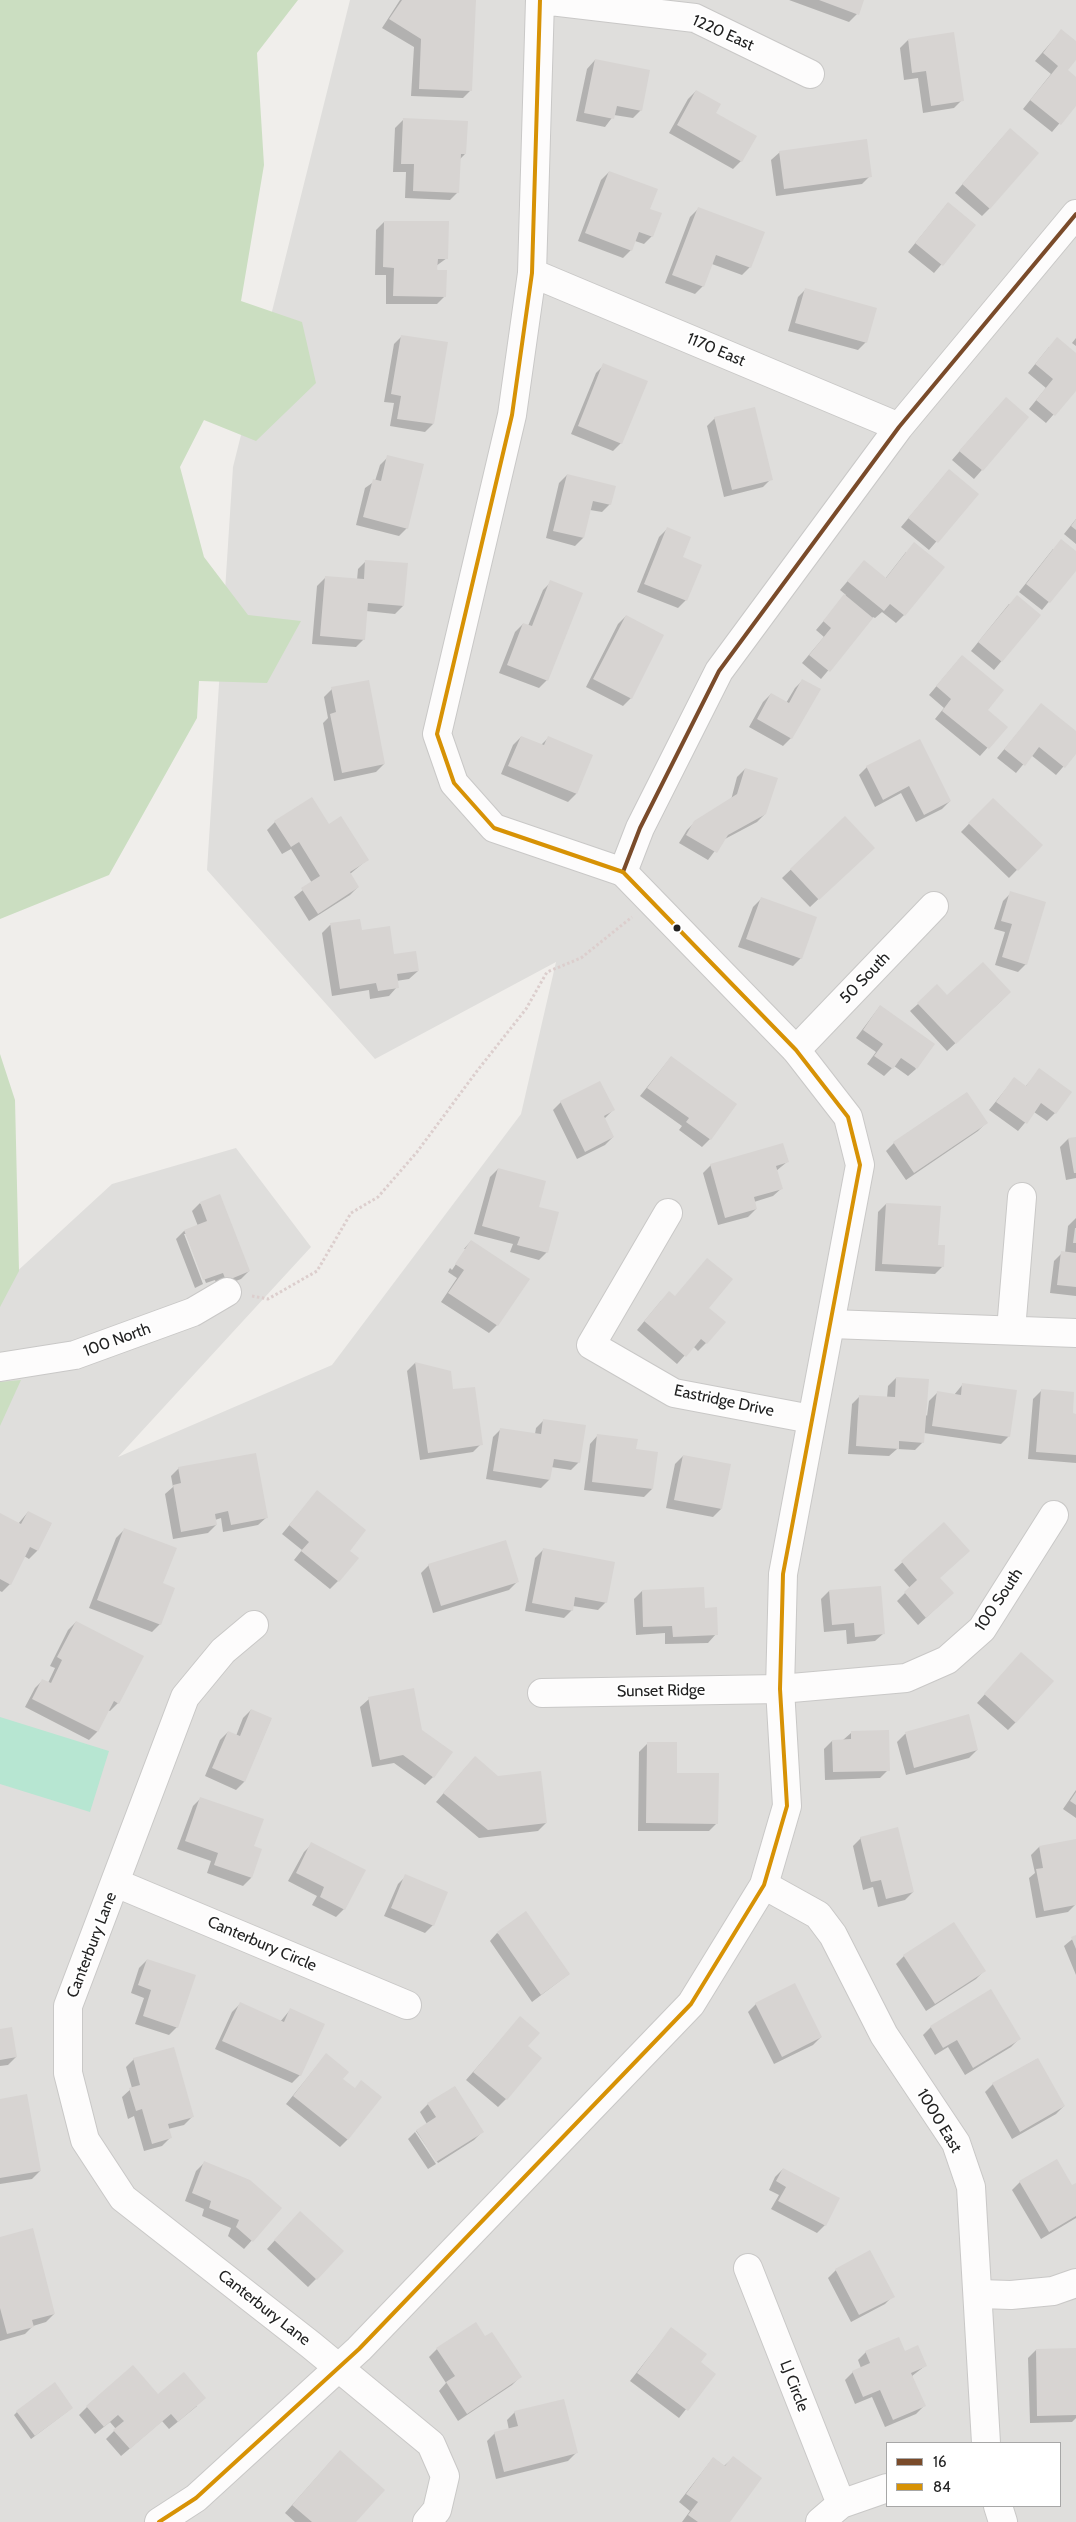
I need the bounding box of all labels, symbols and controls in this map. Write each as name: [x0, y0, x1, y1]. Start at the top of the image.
street label: 1220 East: [689, 11, 757, 55]
street label: 1170 East: [684, 329, 748, 371]
unlabelled marker: [672, 923, 682, 933]
street label: 50 South: [836, 948, 894, 1008]
street label: 100 North: [81, 1319, 153, 1361]
street label: Eastridge Drive: [672, 1381, 776, 1421]
street label: 100 South: [971, 1565, 1027, 1635]
street label: Sunset Ridge: [617, 1681, 705, 1701]
street label: Canterbury Lane: [63, 1889, 121, 2001]
street label: Canterbury Circle: [205, 1912, 319, 1976]
street label: 1000 East: [913, 2086, 965, 2156]
street label: Canterbury Lane: [214, 2266, 314, 2350]
street label: LJ Circle: [775, 2358, 813, 2414]
legend: [886, 2442, 1061, 2507]
text: 16: [933, 2453, 946, 2471]
text: 84: [933, 2478, 951, 2496]

